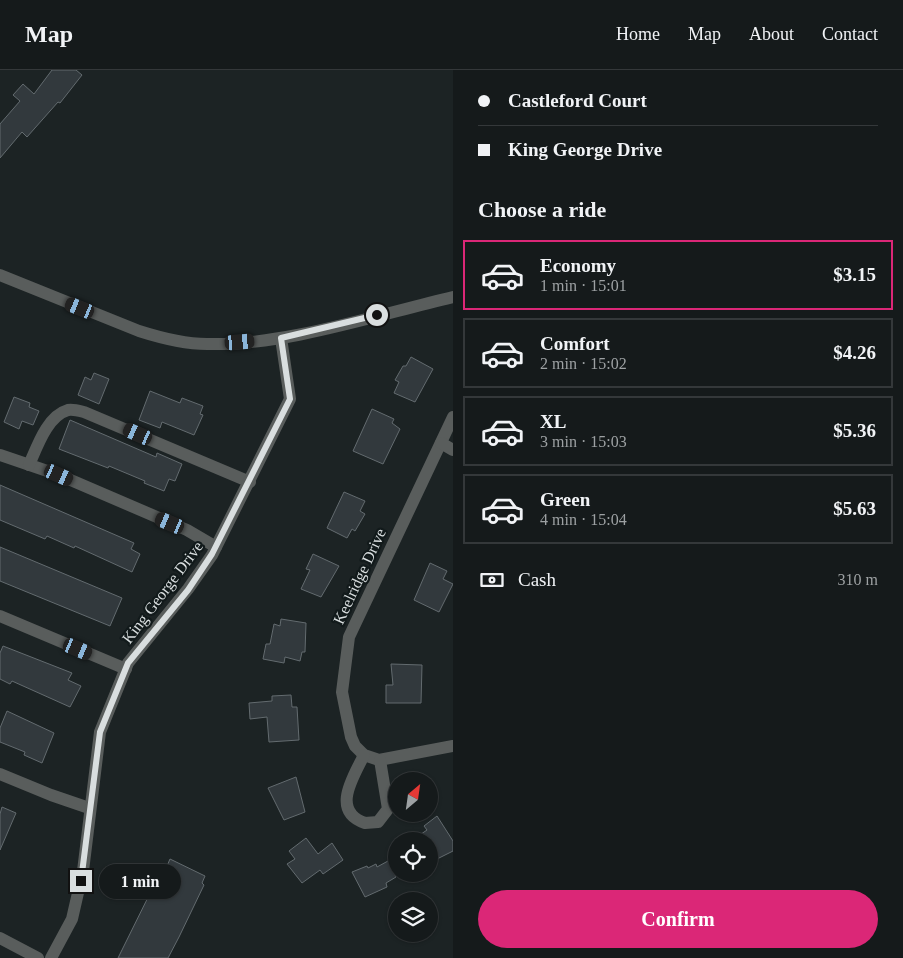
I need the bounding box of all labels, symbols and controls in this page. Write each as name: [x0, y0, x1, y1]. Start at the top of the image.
text: Map: [25, 21, 73, 47]
text: Home: [616, 24, 660, 44]
text: Map: [688, 24, 721, 44]
text: About: [749, 24, 794, 44]
text: Contact: [822, 24, 878, 44]
text: Castleford Court: [508, 90, 647, 111]
text: King George Drive: [508, 139, 662, 160]
text: Choose a ride: [478, 197, 606, 222]
icon: car: [480, 253, 525, 298]
text: Economy: [540, 255, 616, 276]
text: $3.15: [833, 264, 876, 285]
text: 1 min · 15:01: [540, 277, 627, 294]
car: [63, 295, 96, 321]
route start: [366, 304, 388, 326]
icon: car: [480, 331, 525, 376]
car: [224, 333, 255, 351]
text: Comfort: [540, 333, 610, 354]
text: $4.26: [833, 342, 876, 363]
text: 2 min · 15:02: [540, 355, 627, 372]
icon: car: [480, 409, 525, 454]
text: XL: [540, 411, 566, 432]
text: $5.36: [833, 420, 876, 441]
car: [121, 421, 154, 447]
text: 3 min · 15:03: [540, 433, 627, 450]
car: [42, 462, 75, 488]
icon: car: [480, 487, 525, 532]
text: Green: [540, 489, 590, 510]
text: $5.63: [833, 498, 876, 519]
car: [153, 510, 186, 536]
text: 4 min · 15:04: [540, 511, 627, 528]
street label: Keelridge Drive: [330, 526, 390, 627]
street label: King George Drive: [119, 538, 207, 647]
icon: cash: [478, 566, 506, 594]
text: Cash: [518, 569, 556, 590]
text: 310 m: [838, 571, 878, 588]
car: [61, 636, 94, 662]
north arrow: [388, 772, 438, 822]
map controls: [388, 772, 438, 942]
button: locate: [388, 832, 438, 882]
callout: 1 min: [98, 864, 181, 898]
route end: [70, 870, 92, 892]
text: 1 min: [121, 873, 159, 890]
button: Confirm: [478, 890, 878, 948]
button: layers: [388, 892, 438, 942]

